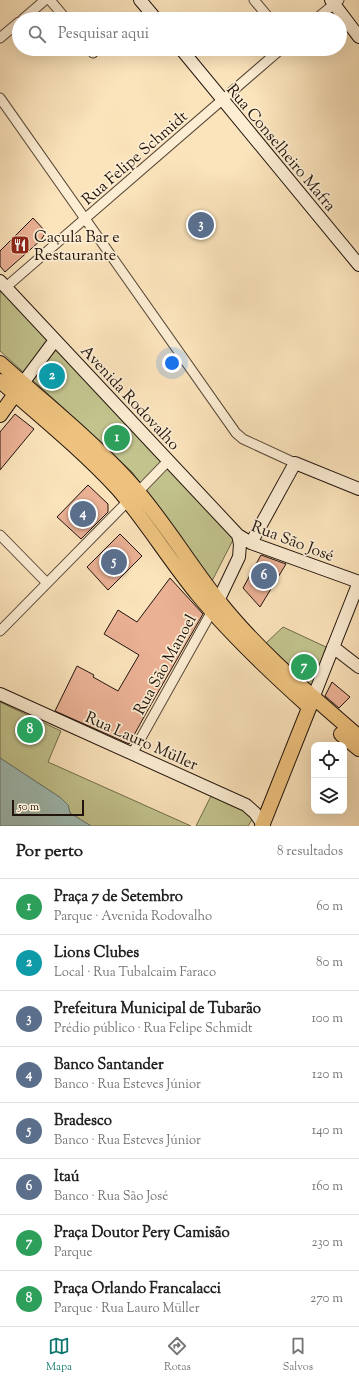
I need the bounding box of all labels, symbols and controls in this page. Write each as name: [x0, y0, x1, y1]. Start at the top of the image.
search box: [12, 12, 347, 56]
icon: search: [26, 23, 48, 45]
text: Pesquisar aqui: [58, 24, 149, 45]
street label: Rua Conselheiro Mafra: [220, 80, 341, 218]
street label: Rua Felipe Schmidt: [78, 106, 194, 211]
pin: 3: [188, 210, 214, 240]
place label: Caçula Bar e Restaurante: [34, 227, 120, 268]
restaurant icon: Caçula Bar e Restaurante: [9, 234, 31, 256]
street label: Avenida Rodovalho: [74, 341, 184, 457]
your location: [162, 353, 182, 373]
pin: 2: [39, 361, 65, 391]
pin: 1: [104, 423, 130, 453]
pin: 4: [70, 499, 96, 529]
street label: Rua São José: [247, 516, 337, 569]
pin: 5: [101, 547, 127, 577]
pin: 6: [251, 561, 277, 591]
street label: Rua São Manoel: [129, 610, 204, 720]
pin: 7: [291, 652, 317, 682]
street label: Rua Lauro Müller: [81, 707, 201, 777]
pin: 8: [17, 715, 43, 745]
map controls: [311, 742, 347, 814]
button: locate: [311, 742, 347, 778]
button: layers: [311, 778, 347, 814]
scale bar: [12, 798, 84, 817]
text: 50 m: [18, 799, 39, 815]
text: Por perto: [16, 840, 83, 864]
text: 8 resultados: [277, 843, 343, 861]
text: Praça 7 de Setembro: [54, 887, 183, 908]
text: 1: [27, 898, 31, 916]
text: 60 m: [316, 898, 343, 916]
text: Parque · Avenida Rodovalho: [54, 908, 212, 926]
text: Lions Clubes: [54, 943, 139, 964]
text: 2: [26, 954, 32, 972]
text: 80 m: [316, 954, 343, 972]
text: Local · Rua Tubalcaim Faraco: [54, 964, 216, 982]
text: Prefeitura Municipal de Tubarão: [54, 999, 261, 1020]
text: 3: [26, 1010, 32, 1028]
text: 100 m: [311, 1010, 343, 1028]
text: Prédio público · Rua Felipe Schmidt: [54, 1020, 252, 1038]
text: Banco Santander: [54, 1055, 164, 1076]
text: 4: [26, 1066, 32, 1084]
text: 120 m: [312, 1066, 343, 1084]
text: Banco · Rua Esteves Júnior: [54, 1076, 201, 1094]
text: Bradesco: [54, 1111, 112, 1132]
text: 5: [27, 1122, 31, 1140]
text: 140 m: [312, 1122, 343, 1140]
text: Banco · Rua Esteves Júnior: [54, 1132, 201, 1150]
text: Itaú: [54, 1167, 79, 1188]
text: 6: [26, 1178, 32, 1196]
text: 160 m: [312, 1178, 343, 1196]
text: Banco · Rua São José: [54, 1188, 168, 1206]
text: Praça Doutor Pery Camisão: [54, 1223, 230, 1244]
text: 7: [26, 1234, 32, 1252]
text: 230 m: [311, 1234, 343, 1252]
text: Parque: [54, 1244, 93, 1262]
text: Praça Orlando Francalacci: [54, 1279, 221, 1300]
text: 8: [26, 1290, 32, 1308]
text: 270 m: [310, 1290, 343, 1308]
text: Parque · Rua Lauro Müller: [54, 1300, 200, 1318]
tab: Mapa: [46, 1335, 72, 1375]
tab: Rotas: [164, 1335, 191, 1375]
tab: Salvos: [283, 1335, 313, 1375]

